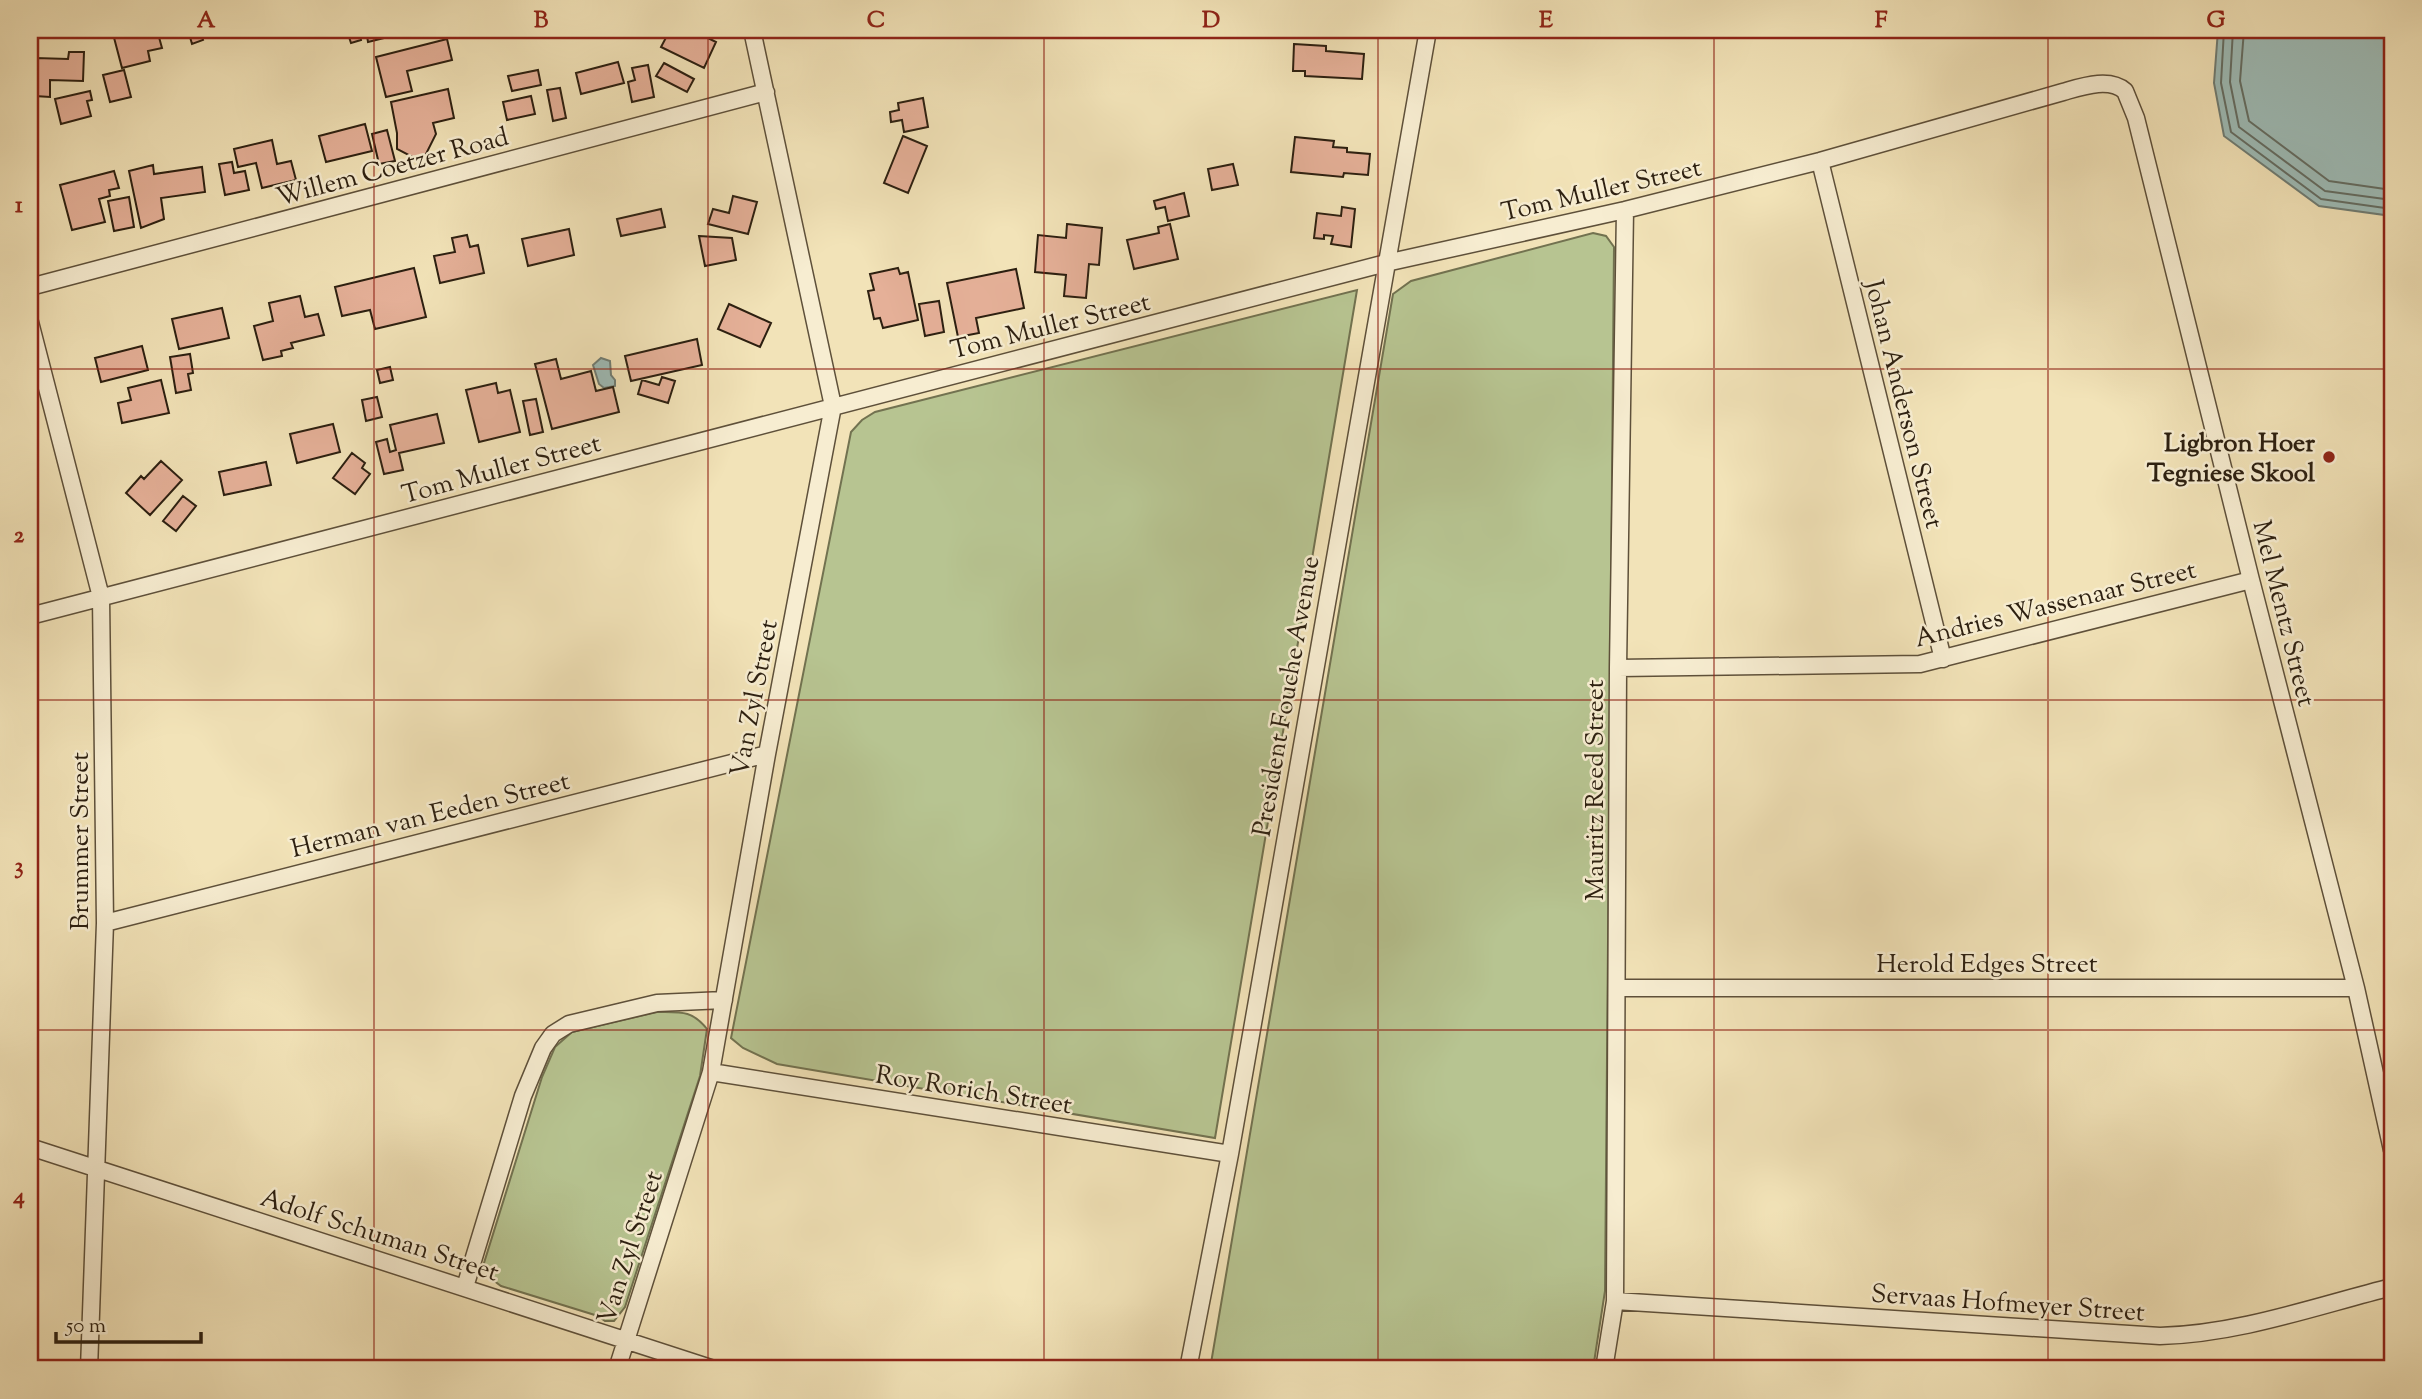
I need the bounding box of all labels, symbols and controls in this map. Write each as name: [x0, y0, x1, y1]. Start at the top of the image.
text: A: [197, 5, 216, 38]
text: B: [534, 5, 549, 38]
text: C: [867, 5, 885, 38]
text: D: [1202, 5, 1220, 38]
text: E: [1539, 5, 1553, 38]
text: F: [1875, 5, 1888, 38]
text: G: [2207, 5, 2226, 38]
street label: Willem Coetzer Road: [272, 120, 513, 217]
street label: Tom Muller Street: [1498, 150, 1705, 232]
text: 1: [15, 190, 23, 223]
street label: Johan Anderson Street: [1853, 275, 1951, 533]
street label: Tom Muller Street: [947, 285, 1154, 370]
street label: Tom Muller Street: [398, 426, 605, 515]
place label: Ligbron Hoer Tegniese Skool: [2147, 426, 2316, 493]
marker: Ligbron Hoer Tegniese Skool: [2321, 449, 2337, 465]
street label: Mel Mentz Street: [2242, 517, 2324, 711]
text: 2: [14, 520, 25, 553]
street label: President Fouche Avenue: [1245, 553, 1330, 840]
street label: Andries Wassenaar Street: [1911, 553, 2200, 658]
street label: Van Zyl Street: [722, 617, 789, 780]
street label: Mauritz Reed Street: [1578, 679, 1615, 901]
street label: Brummer Street: [63, 752, 100, 930]
street label: Herman van Eeden Street: [288, 764, 574, 869]
text: 3: [14, 851, 24, 884]
street label: Herold Edges Street: [1876, 947, 2098, 984]
street label: Roy Rorich Street: [873, 1058, 1075, 1125]
street label: Van Zyl Street: [589, 1166, 674, 1329]
street label: Adolf Schuman Street: [255, 1180, 503, 1292]
text: 4: [12, 1181, 25, 1214]
street label: Servaas Hofmeyer Street: [1870, 1276, 2146, 1333]
scale bar: [56, 1301, 201, 1345]
text: 50 m: [65, 1312, 106, 1342]

